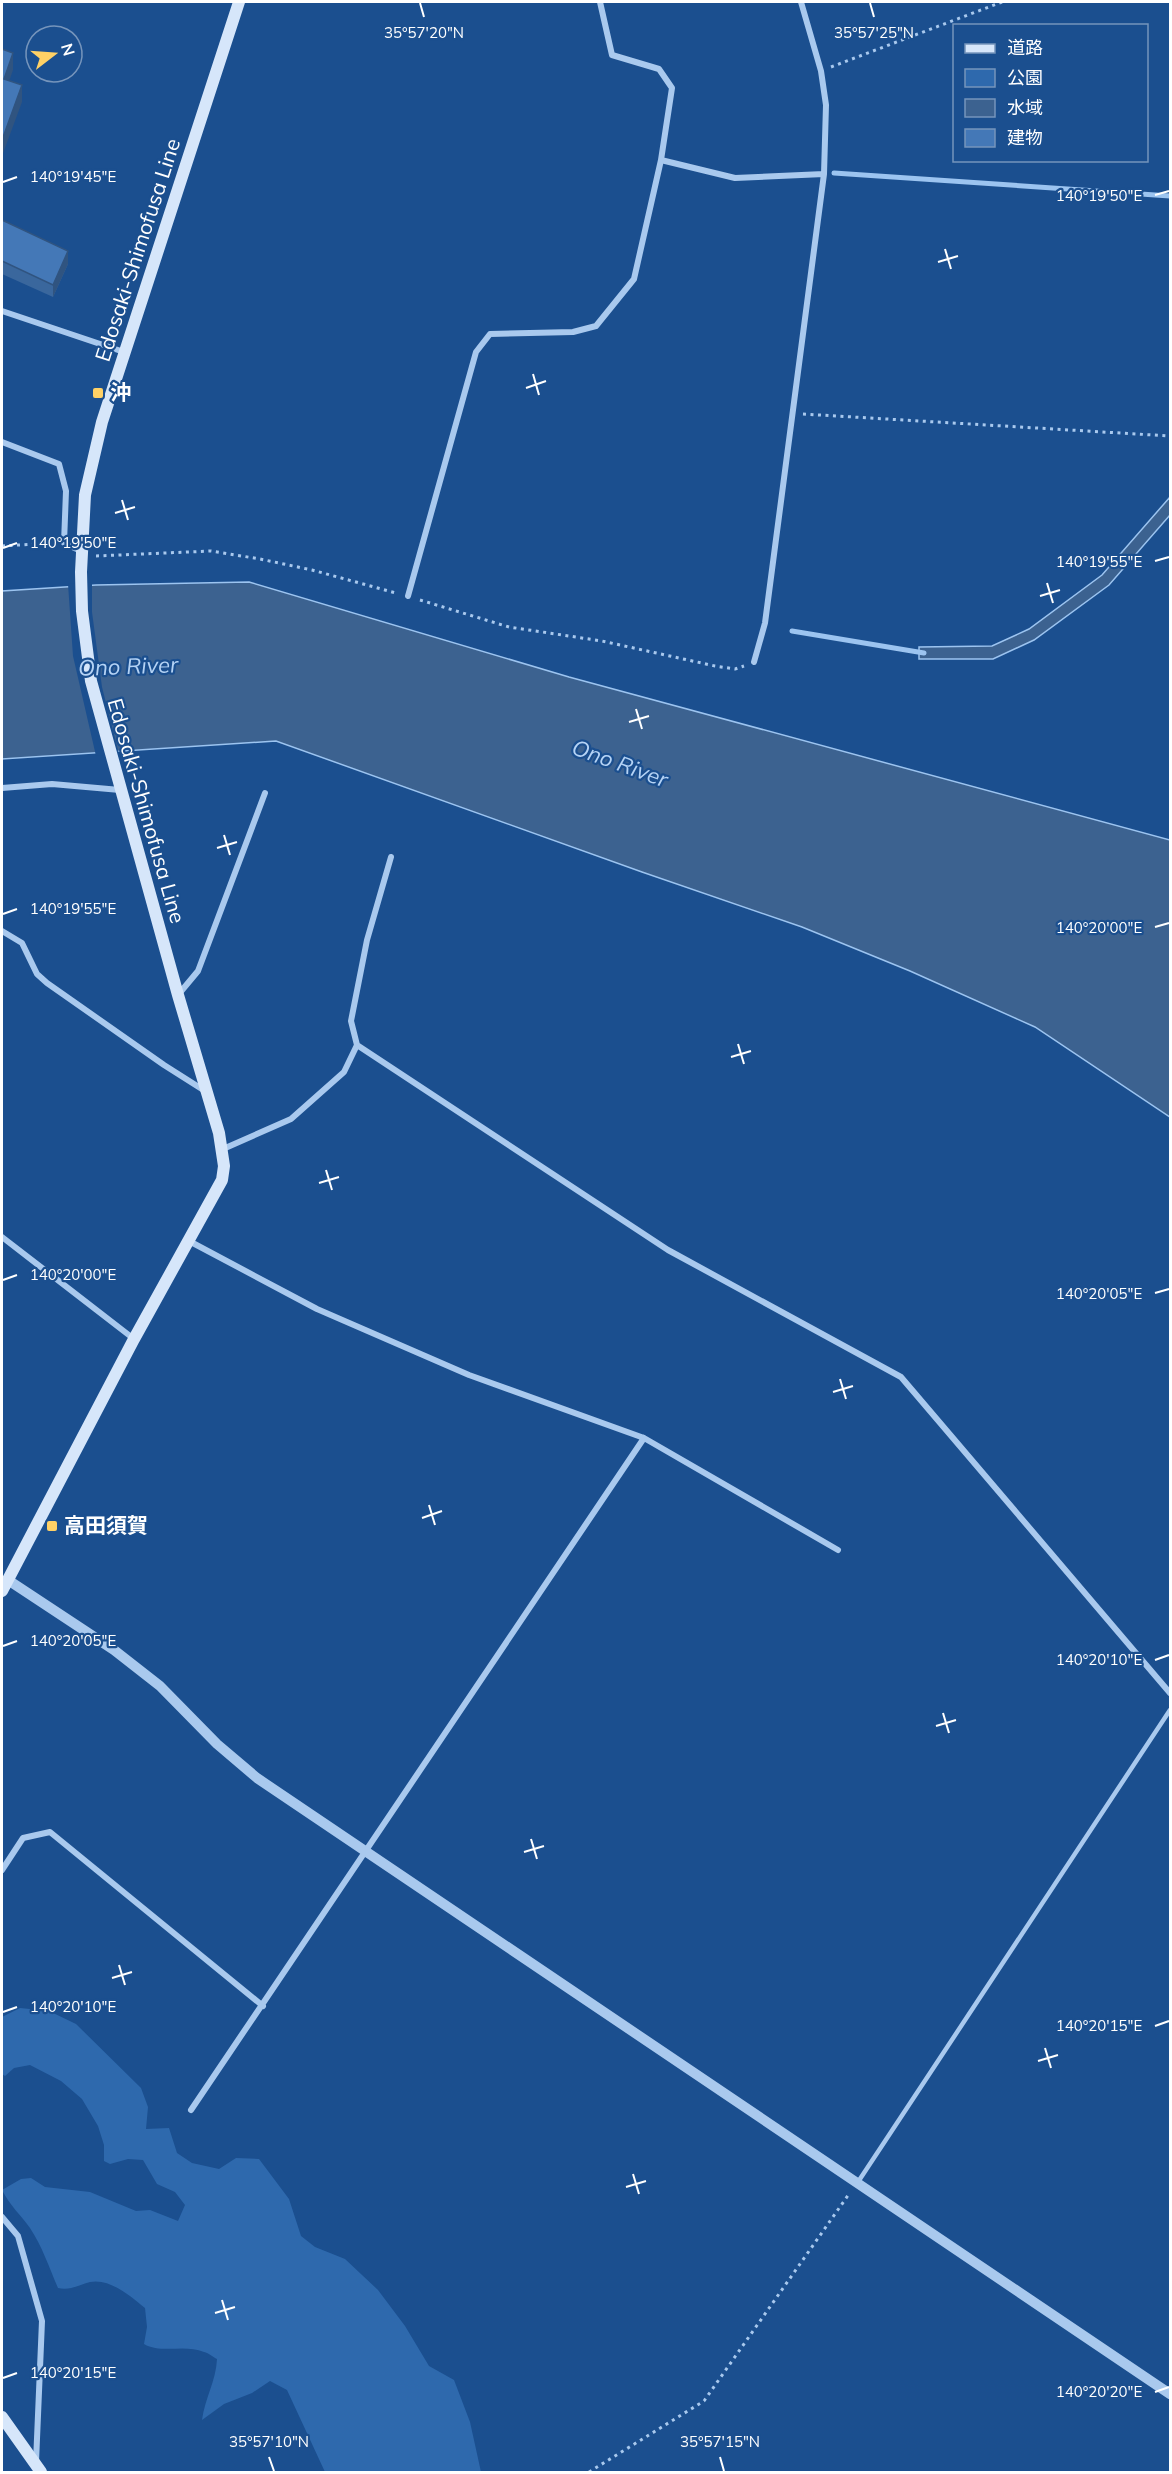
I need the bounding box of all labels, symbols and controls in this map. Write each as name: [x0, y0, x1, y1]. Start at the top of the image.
text: 35°57'20"N: [384, 23, 464, 42]
text: 35°57'25"N: [834, 23, 914, 42]
north arrow: [24, 24, 84, 84]
legend: [953, 24, 1148, 162]
text: 道路: [1007, 36, 1043, 59]
text: N: [57, 41, 80, 58]
text: 公園: [1007, 66, 1043, 89]
text: 水域: [1007, 96, 1043, 119]
text: 建物: [1007, 126, 1043, 149]
street label: Edosaki-Shimofusa Line: [89, 135, 185, 364]
text: 140°19'45"E: [30, 167, 116, 186]
text: 140°19'50"E: [1056, 186, 1142, 205]
place label: 沖: [110, 379, 131, 405]
marker: 沖: [91, 386, 105, 400]
text: 140°19'50"E: [30, 533, 116, 552]
text: 140°19'55"E: [1056, 552, 1142, 571]
water label: Ono River: [77, 650, 180, 682]
street label: Edosaki-Shimofusa Line: [102, 695, 192, 926]
water label: Ono River: [568, 733, 673, 794]
text: 140°19'55"E: [30, 899, 116, 918]
text: 140°20'00"E: [1056, 918, 1142, 937]
text: 140°20'00"E: [30, 1265, 116, 1284]
text: 140°20'05"E: [1056, 1284, 1142, 1303]
place label: 高田須賀: [64, 1512, 148, 1538]
marker: 高田須賀: [45, 1519, 59, 1533]
text: 140°20'05"E: [30, 1631, 116, 1650]
text: 140°20'10"E: [1056, 1650, 1142, 1669]
text: 140°20'10"E: [30, 1997, 116, 2016]
text: 140°20'15"E: [1056, 2016, 1142, 2035]
text: 140°20'15"E: [30, 2363, 116, 2382]
text: 140°20'20"E: [1056, 2382, 1142, 2401]
text: 35°57'10"N: [229, 2432, 309, 2451]
text: 35°57'15"N: [680, 2432, 760, 2451]

